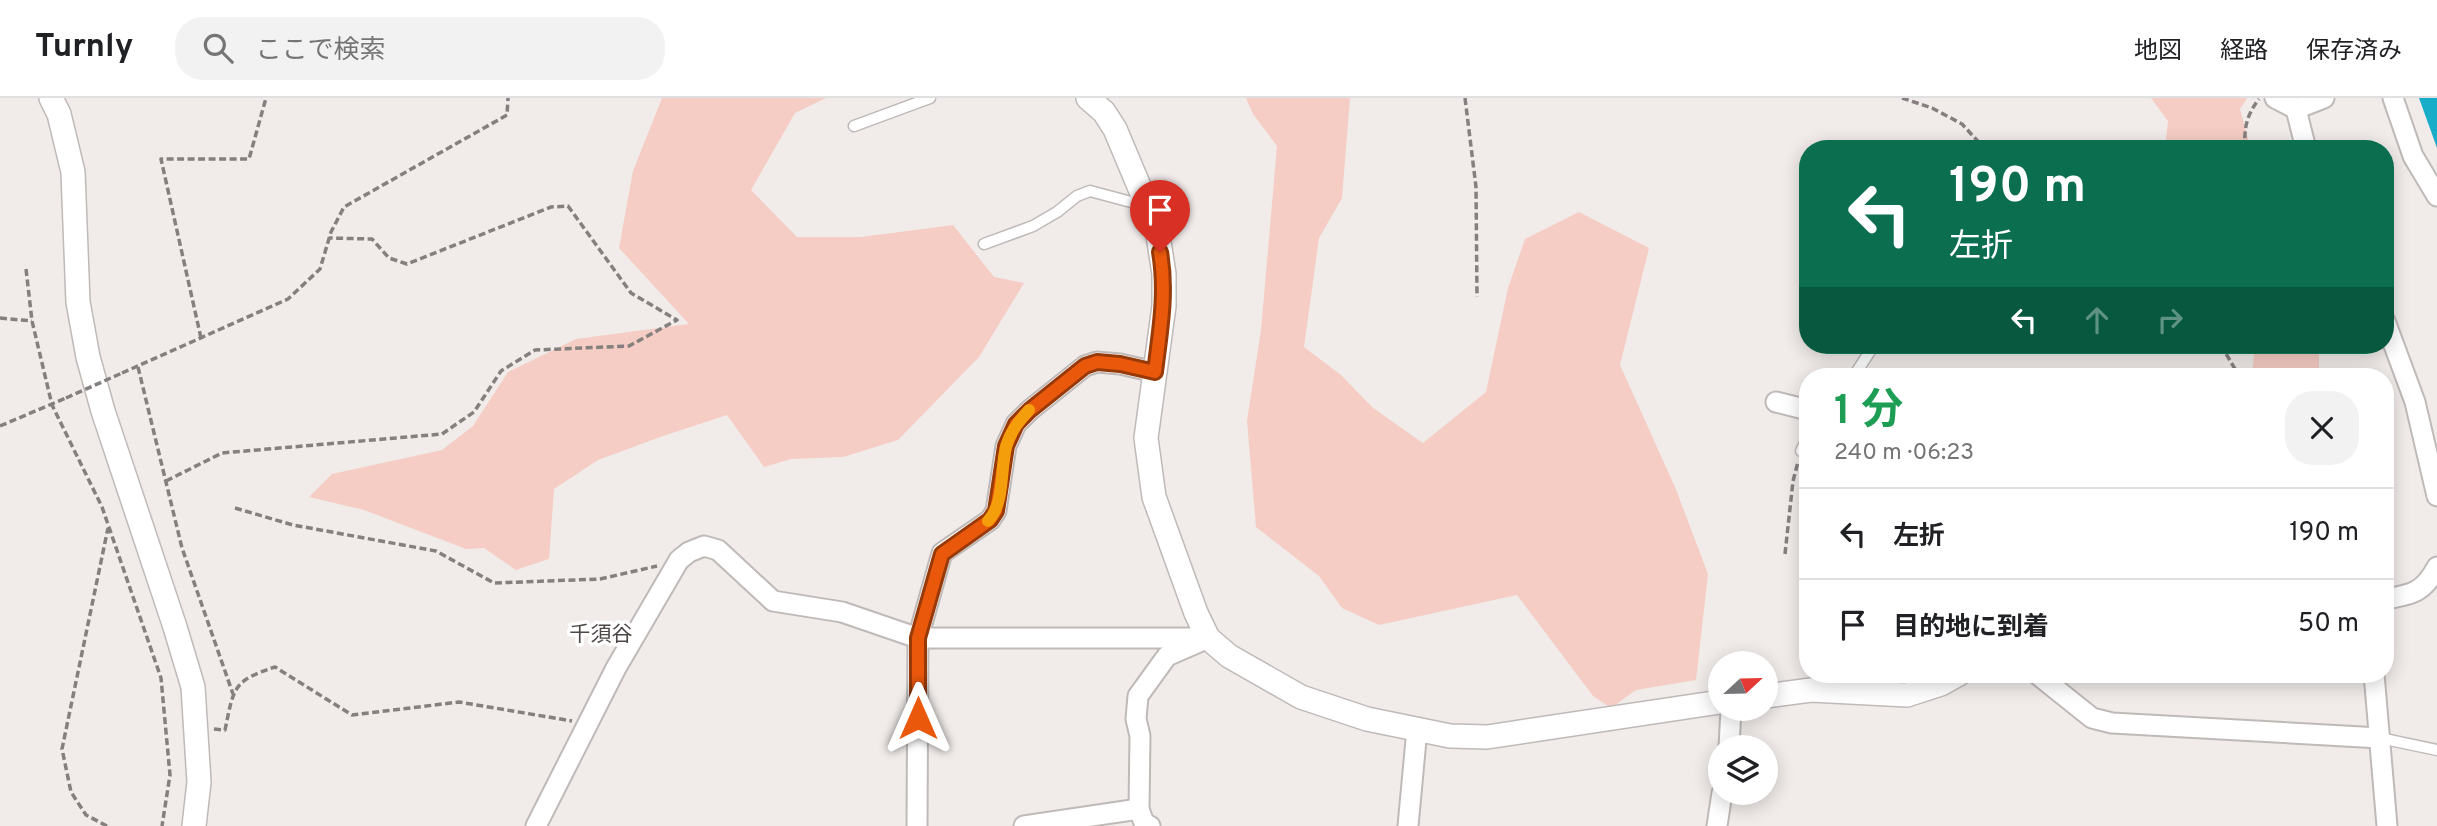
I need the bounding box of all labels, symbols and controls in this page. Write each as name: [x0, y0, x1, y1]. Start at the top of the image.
search box: [175, 17, 665, 80]
text: Turnly: [35, 27, 133, 69]
icon: search: [199, 29, 237, 67]
text: ここで検索: [255, 35, 385, 68]
text: 地図: [2134, 37, 2182, 67]
text: 経路: [2220, 37, 2268, 67]
text: 保存済み: [2306, 37, 2402, 67]
text: 190 m: [1949, 158, 2086, 220]
icon: left: [1834, 168, 1925, 259]
pin: [1130, 180, 1190, 252]
icon: arrive: [1141, 191, 1179, 229]
text: 左折: [1949, 228, 2013, 268]
icon: left: [2005, 301, 2043, 339]
icon: ahead: [2078, 301, 2116, 339]
icon: right: [2151, 301, 2189, 339]
text: 1 分: [1834, 386, 1903, 439]
button: close: [2285, 391, 2359, 465]
text: 240 m · 06:23: [1834, 439, 1974, 468]
icon: left: [1834, 515, 1872, 553]
text: 190 m: [2289, 517, 2359, 550]
text: 左折: [1893, 521, 1945, 554]
icon: arrive: [1834, 606, 1872, 644]
text: 50 m: [2298, 608, 2359, 641]
text: 目的地に到着: [1893, 612, 2049, 645]
district label: 千須谷: [570, 622, 633, 649]
north arrow: [1708, 651, 1778, 721]
map controls: [1708, 651, 1778, 805]
position arrow: [881, 681, 955, 755]
button: layers: [1708, 735, 1778, 805]

